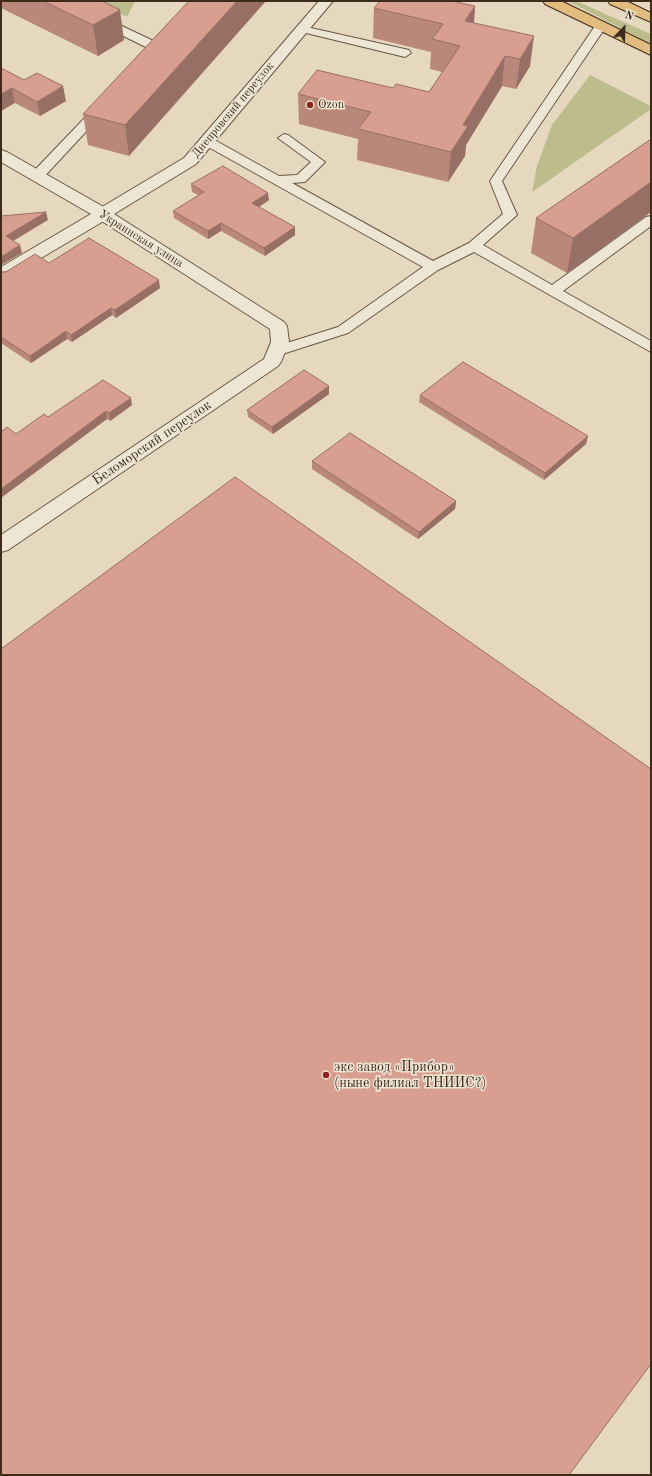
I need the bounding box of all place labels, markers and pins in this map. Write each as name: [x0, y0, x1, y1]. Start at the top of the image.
place label: Ozon: [318, 98, 344, 112]
marker: Ozon: [305, 100, 315, 110]
place label: экс завод «Прибор» (ныне филиал ТНИИС?): [334, 1059, 486, 1092]
marker: экс завод «Прибор» (ныне филиал ТНИИС?): [321, 1070, 331, 1080]

